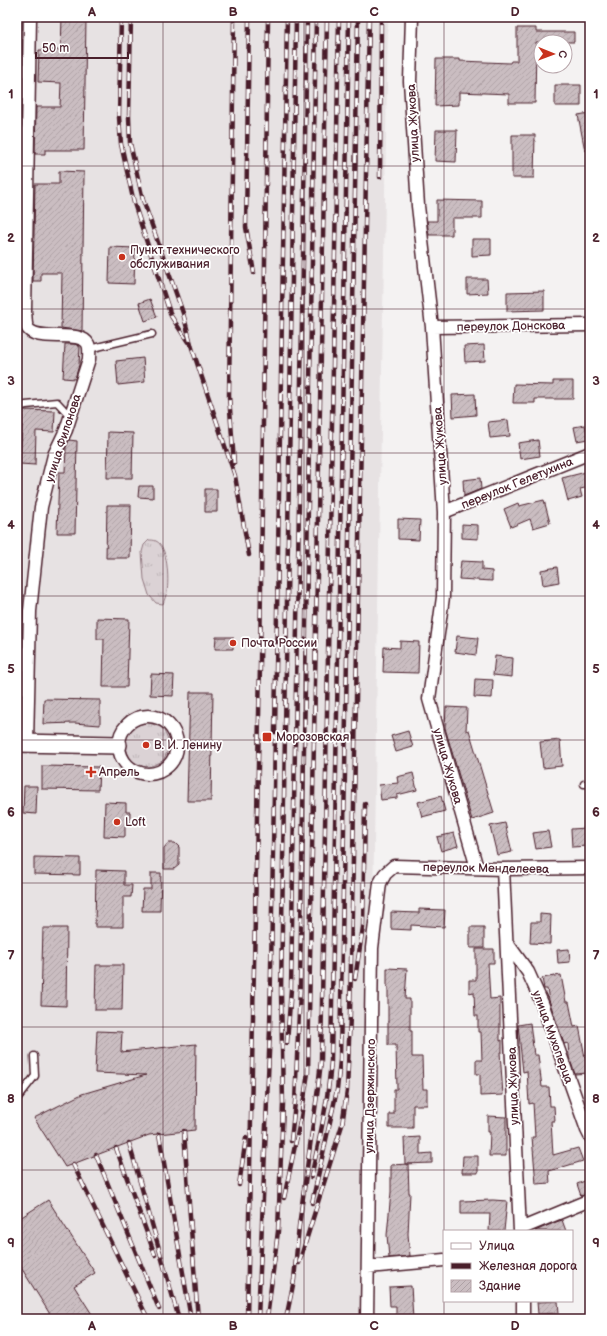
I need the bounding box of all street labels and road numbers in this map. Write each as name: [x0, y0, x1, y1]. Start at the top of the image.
street label: улица Жукова: [404, 83, 423, 162]
street label: переулок Донскова: [457, 318, 565, 335]
street label: улица Филонова: [42, 392, 85, 484]
street label: улица Жукова: [430, 406, 451, 486]
street label: переулок Гелетухина: [459, 454, 575, 513]
street label: улица Жукова: [430, 726, 466, 806]
street label: переулок Менделеева: [423, 860, 549, 877]
street label: улица Мухоперца: [529, 988, 576, 1086]
street label: улица Дзержинского: [362, 1038, 379, 1154]
street label: улица Жукова: [505, 1047, 522, 1125]

